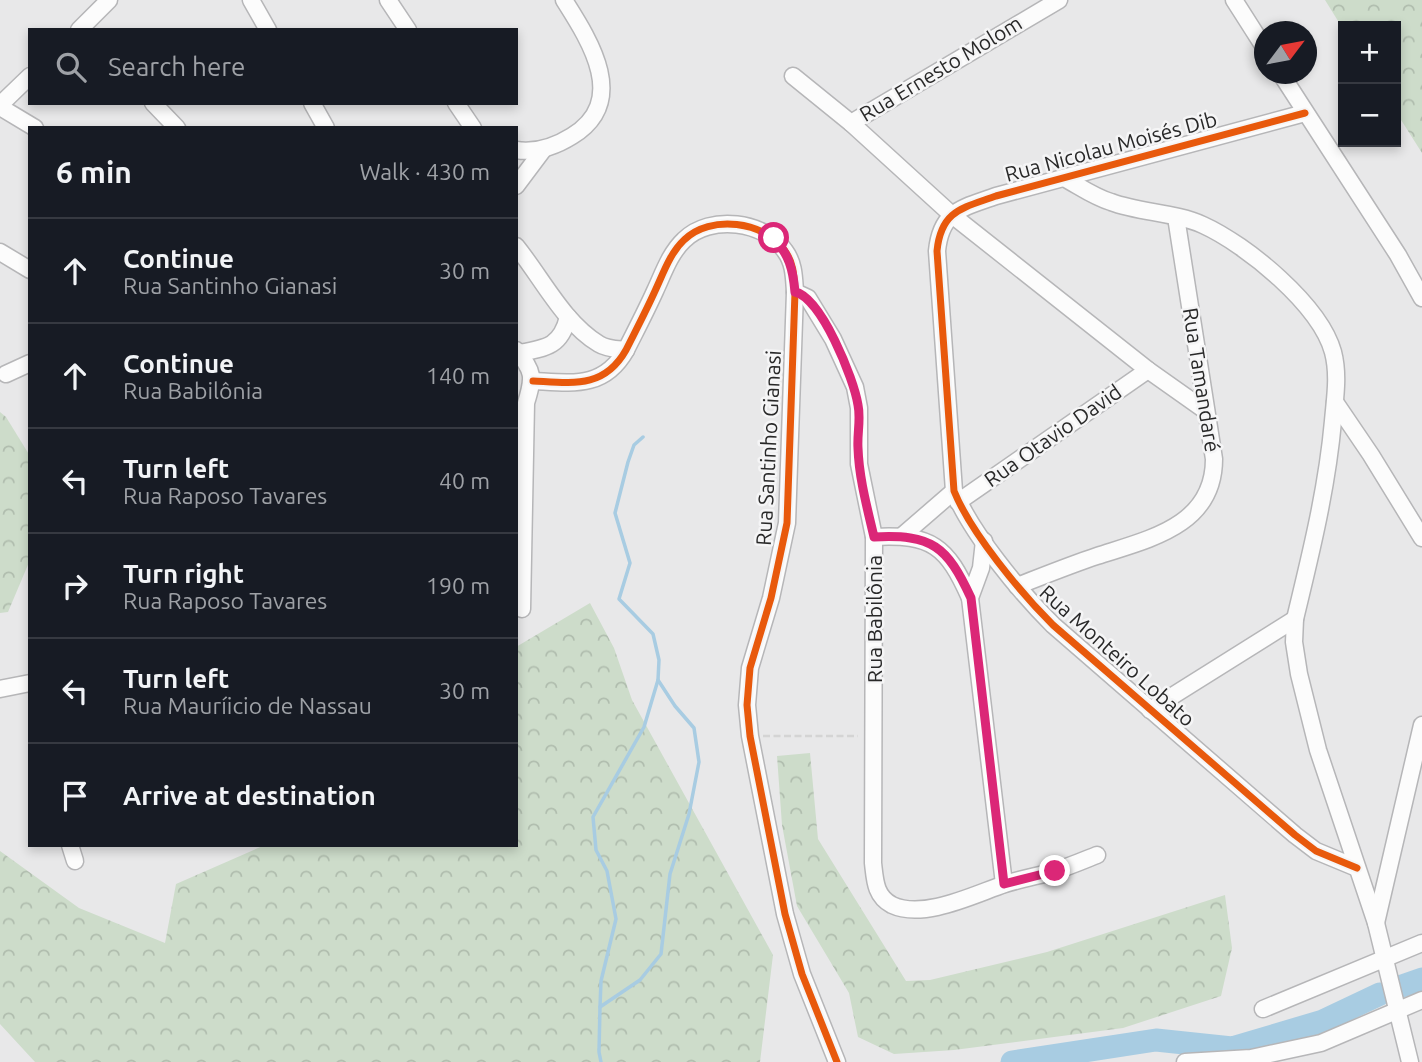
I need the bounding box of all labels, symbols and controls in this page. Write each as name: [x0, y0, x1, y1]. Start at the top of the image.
street label: Rua Ernesto Molom: [855, 10, 1026, 126]
north arrow: [1254, 21, 1317, 84]
map controls: [1338, 21, 1401, 147]
button: +: [1338, 21, 1401, 84]
search box: [28, 28, 518, 105]
icon: search: [52, 48, 90, 86]
text: Search here: [108, 52, 245, 81]
button: −: [1338, 84, 1401, 147]
street label: Rua Nicolau Moisés Dib: [1002, 106, 1219, 186]
text: 6 min: [56, 155, 132, 189]
text: Walk · 430 m: [359, 159, 490, 184]
route start: [758, 222, 789, 253]
text: Continue: [123, 244, 234, 273]
icon: ahead: [56, 252, 94, 290]
text: 30 m: [439, 258, 490, 283]
text: Rua Santinho Gianasi: [123, 273, 337, 298]
street label: Rua Tamandaré: [1179, 306, 1225, 454]
text: Continue: [123, 349, 234, 378]
street label: Rua Santinho Gianasi: [751, 350, 785, 546]
icon: ahead: [56, 357, 94, 395]
text: 140 m: [426, 363, 490, 388]
text: Rua Babilônia: [123, 378, 263, 403]
street label: Rua Otavio David: [979, 379, 1126, 491]
text: Turn left: [123, 454, 229, 483]
icon: left: [56, 462, 94, 500]
text: 40 m: [439, 468, 490, 493]
text: Rua Raposo Tavares: [123, 483, 327, 508]
street label: Rua Babilônia: [862, 555, 886, 683]
text: Turn right: [123, 559, 244, 588]
icon: right: [56, 567, 94, 605]
text: 190 m: [426, 573, 490, 598]
street label: Rua Monteiro Lobato: [1035, 580, 1200, 731]
text: Rua Raposo Tavares: [123, 588, 327, 613]
text: Turn left: [123, 664, 229, 693]
icon: left: [56, 672, 94, 710]
text: 30 m: [439, 678, 490, 703]
text: Rua Mauríicio de Nassau: [123, 693, 372, 718]
icon: arrive: [56, 777, 94, 815]
text: Arrive at destination: [123, 781, 376, 810]
route end: [1039, 855, 1070, 886]

